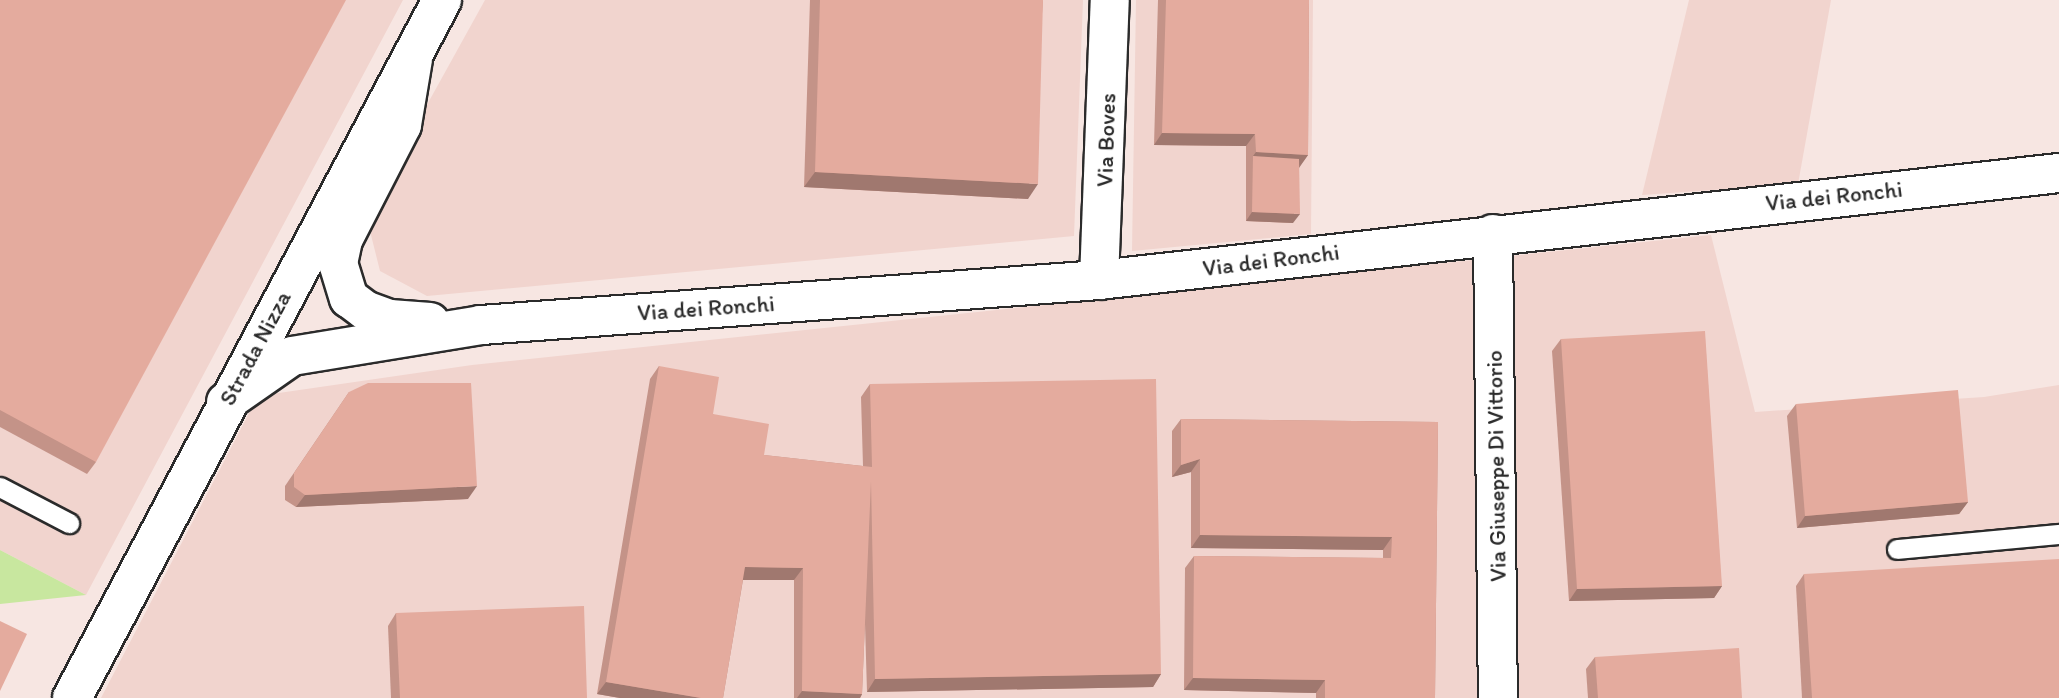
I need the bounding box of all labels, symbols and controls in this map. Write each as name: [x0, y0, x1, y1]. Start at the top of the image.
street label: Via Boves: [1091, 92, 1121, 188]
street label: Via dei Ronchi: [1764, 175, 1904, 217]
street label: Via dei Ronchi: [1201, 238, 1341, 282]
street label: Strada Nizza: [213, 286, 297, 410]
street label: Via dei Ronchi: [636, 289, 776, 327]
street label: Via Giuseppe Di Vittorio: [1480, 350, 1512, 582]

